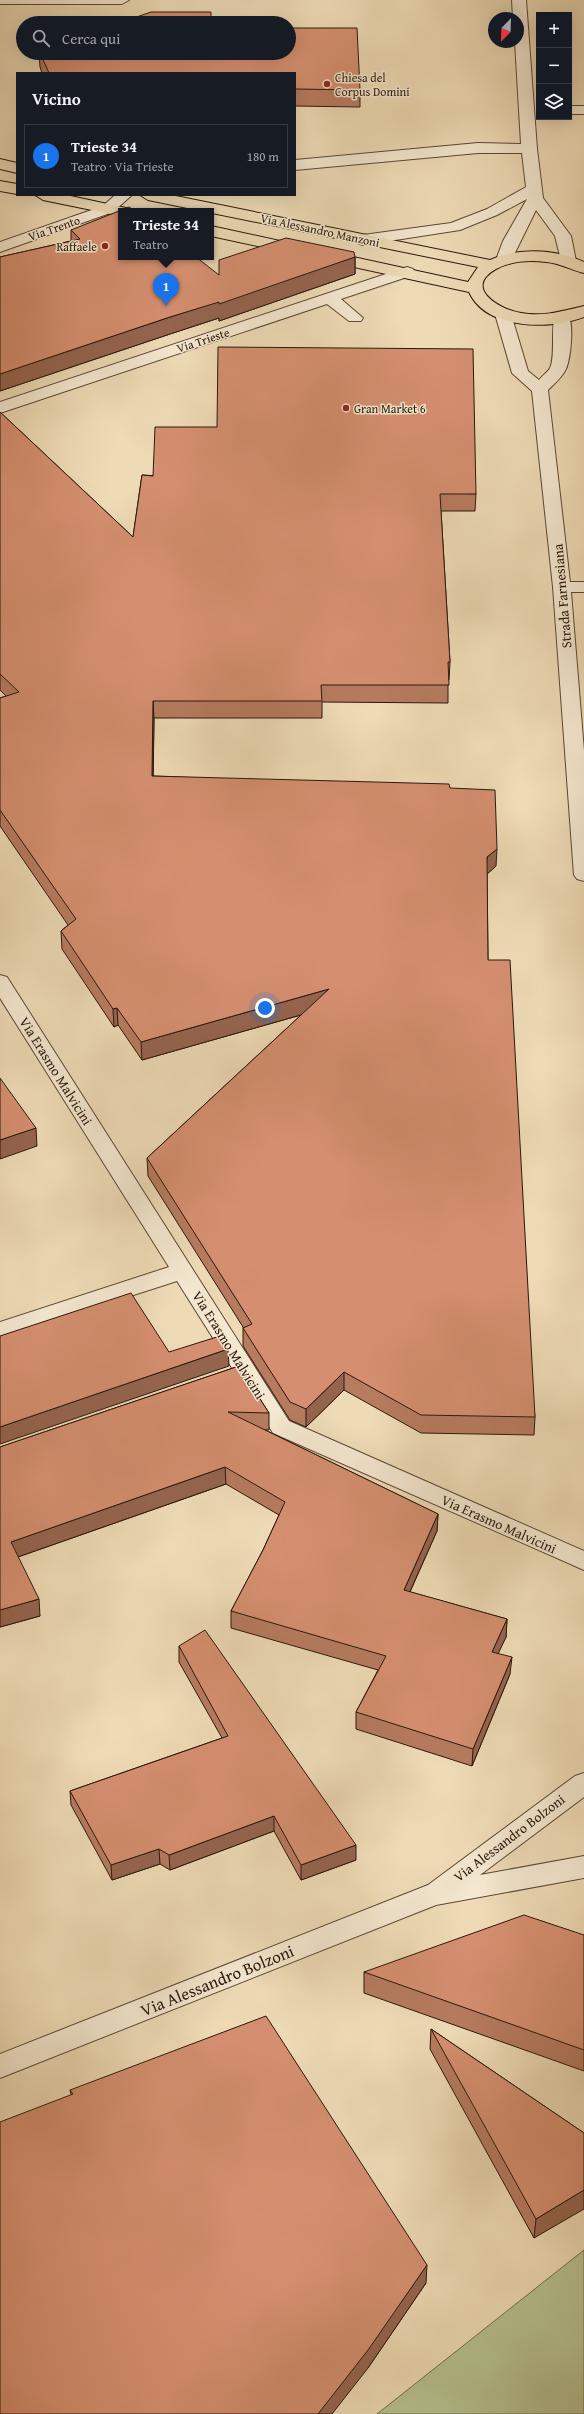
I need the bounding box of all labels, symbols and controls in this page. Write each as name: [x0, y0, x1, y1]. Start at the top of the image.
north arrow: [488, 12, 524, 48]
map controls: [536, 12, 572, 120]
button: +: [536, 12, 572, 48]
search box: [16, 16, 296, 60]
icon: search: [30, 27, 52, 49]
text: Cerca qui: [62, 28, 120, 49]
button: −: [536, 48, 572, 84]
place label: Chiesa del Corpus Domini: [335, 69, 410, 100]
marker: Chiesa del Corpus Domini: [322, 79, 332, 89]
button: layers: [536, 84, 572, 120]
text: Vicino: [32, 86, 81, 111]
text: Trieste 34: [71, 136, 137, 157]
text: 1: [43, 147, 49, 166]
text: 180 m: [247, 147, 279, 166]
text: Teatro · Via Trieste: [71, 157, 174, 176]
popup: [118, 208, 214, 260]
street label: Via Alessandro Manzoni: [259, 209, 382, 251]
street label: Via Trento: [26, 211, 82, 245]
text: Trieste 34: [133, 214, 199, 235]
text: Teatro: [133, 235, 168, 254]
place label: Raffaele: [56, 238, 97, 255]
marker: Raffaele: [100, 241, 110, 251]
pin: 1: [153, 273, 179, 306]
street label: Via Trieste: [174, 323, 232, 357]
place label: Gran Market 6: [354, 400, 426, 417]
marker: Gran Market 6: [341, 403, 351, 413]
street label: Strada Farnesiana: [547, 543, 577, 649]
your location: [255, 998, 275, 1018]
street label: Via Erasmo Malvicini: [15, 1013, 97, 1129]
street label: Via Erasmo Malvicini: [188, 1287, 270, 1403]
street label: Via Erasmo Malvicini: [438, 1490, 560, 1558]
street label: Via Alessandro Bolzoni: [449, 1789, 569, 1887]
street label: Via Alessandro Bolzoni: [136, 1938, 298, 2022]

